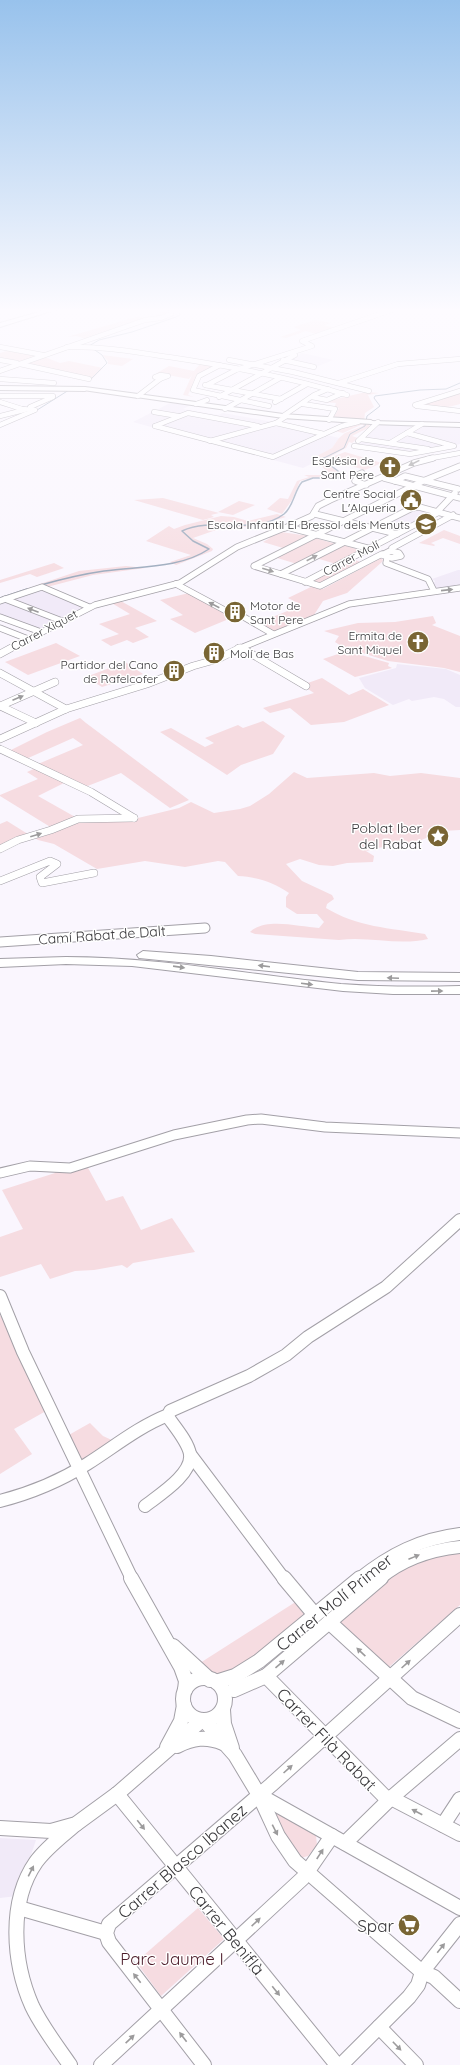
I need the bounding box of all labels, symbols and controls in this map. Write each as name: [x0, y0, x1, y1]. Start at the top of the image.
place label: Església de Sant Pere: [312, 453, 374, 482]
church icon: Església de Sant Pere: [377, 454, 403, 480]
one-way arrow: [409, 460, 420, 466]
place label: Centre Social L'Alqueria: [323, 486, 396, 515]
public building icon: Centre Social L'Alqueria: [398, 487, 424, 513]
school or university icon: Escola Infantil El Bressol dels Menuts: [413, 511, 439, 537]
place label: Escola Infantil El Bressol dels Menuts: [207, 517, 410, 532]
street label: Carrer Molí: [320, 537, 382, 579]
one-way arrow: [306, 555, 318, 562]
one-way arrow: [262, 568, 274, 574]
one-way arrow: [441, 587, 453, 593]
place label: Motor de Sant Pere: [250, 598, 303, 627]
building icon: Motor de Sant Pere: [222, 599, 248, 625]
one-way arrow: [208, 602, 219, 608]
street label: Carrer Xiquet: [8, 606, 80, 654]
one-way arrow: [27, 607, 39, 613]
place label: Ermita de Sant Miquel: [338, 628, 402, 657]
church icon: Ermita de Sant Miquel: [405, 629, 431, 655]
building icon: Molí de Bas: [201, 640, 227, 666]
place label: Molí de Bas: [230, 646, 294, 661]
place label: Partidor del Cano de Rafelcofer: [61, 657, 158, 686]
building icon: Partidor del Cano de Rafelcofer: [161, 658, 187, 684]
one-way arrow: [12, 695, 24, 701]
place label: Poblat Iber del Rabat: [351, 819, 423, 853]
place icon: Poblat Iber del Rabat: [425, 823, 451, 849]
one-way arrow: [30, 832, 42, 838]
street label: Camí Rabat de Dalt: [38, 922, 166, 948]
one-way arrow: [173, 963, 185, 970]
one-way arrow: [258, 963, 270, 969]
one-way arrow: [387, 974, 399, 981]
one-way arrow: [301, 981, 314, 987]
one-way arrow: [431, 988, 444, 994]
street label: Carrer Molí Primer: [272, 1548, 397, 1655]
one-way arrow: [408, 1554, 420, 1561]
one-way arrow: [356, 1647, 366, 1657]
one-way arrow: [274, 1659, 285, 1668]
one-way arrow: [401, 1659, 411, 1669]
street label: Carrer Filà Rabat: [273, 1683, 382, 1795]
one-way arrow: [283, 1765, 293, 1774]
street label: Carrer Blasco Ibanez: [113, 1799, 251, 1923]
one-way arrow: [412, 1808, 423, 1815]
one-way arrow: [137, 1819, 146, 1830]
one-way arrow: [272, 1825, 278, 1836]
one-way arrow: [316, 1849, 324, 1859]
one-way arrow: [28, 1865, 34, 1877]
street label: Carrer Beniflà: [184, 1881, 270, 1979]
supermarket icon: Spar: [396, 1912, 422, 1938]
place label: Spar: [357, 1915, 394, 1936]
one-way arrow: [251, 1917, 261, 1927]
one-way arrow: [437, 1943, 445, 1953]
park label: Parc Jaume I: [120, 1948, 224, 1969]
one-way arrow: [133, 1973, 142, 1984]
one-way arrow: [272, 1985, 281, 1996]
one-way arrow: [179, 2032, 187, 2042]
one-way arrow: [124, 2034, 135, 2043]
one-way arrow: [393, 2041, 402, 2051]

